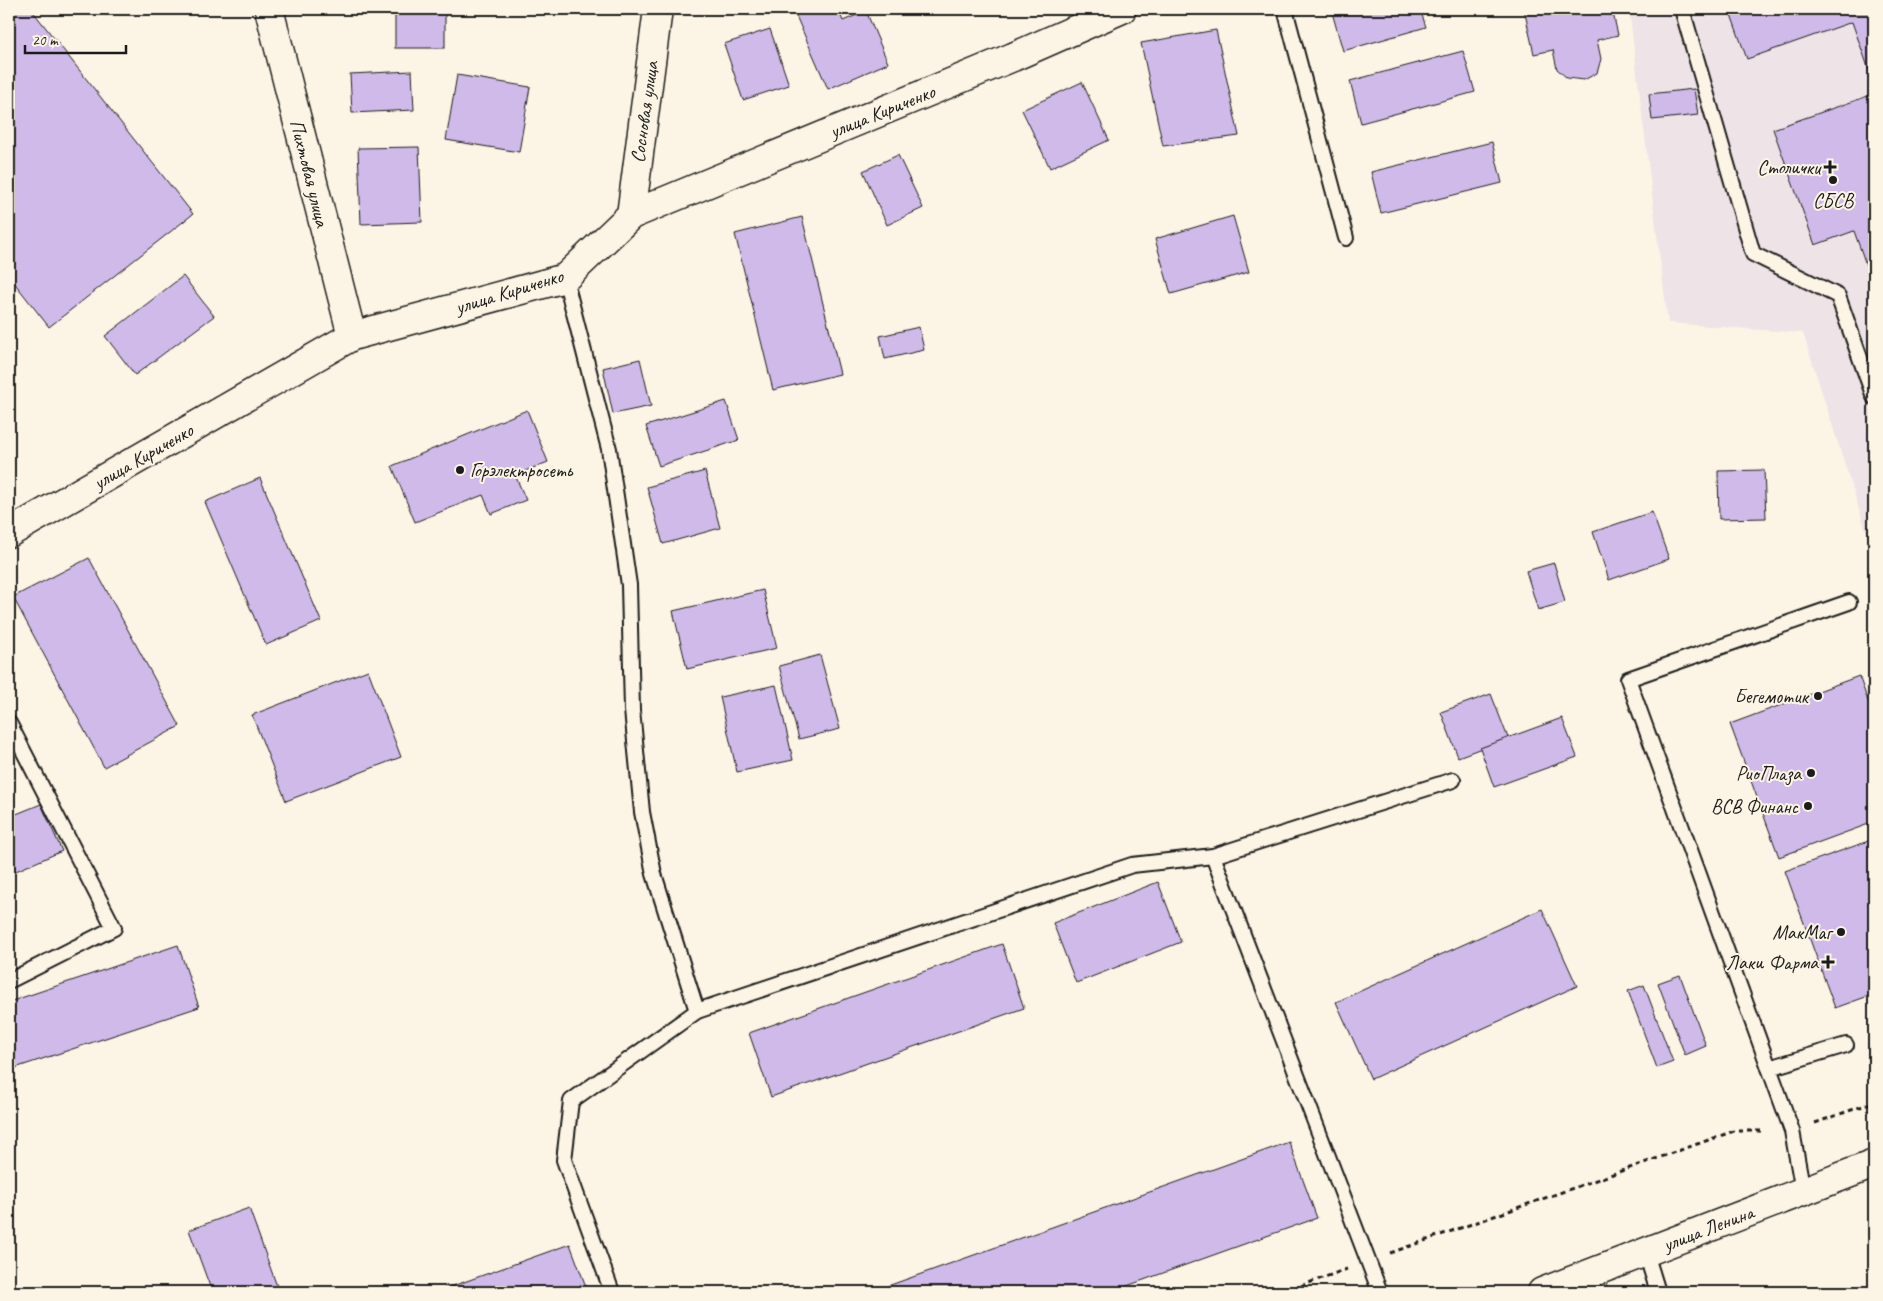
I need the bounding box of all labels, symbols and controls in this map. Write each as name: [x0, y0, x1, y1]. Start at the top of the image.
scale bar: [25, 22, 126, 54]
text: 20 m: [32, 31, 59, 50]
street label: Сосновая улица: [625, 58, 664, 164]
street label: улица Кириченко: [825, 79, 939, 144]
street label: Пихтовая улица: [284, 117, 335, 231]
place label: Столички: [1757, 155, 1822, 180]
marker: Столички: [1824, 161, 1836, 173]
marker: СБСВ: [1827, 174, 1839, 186]
place label: СБСВ: [1813, 188, 1855, 213]
street label: улица Кириченко: [451, 263, 567, 320]
street label: улица Кириченко: [88, 417, 199, 496]
place label: Горэлектросеть: [470, 458, 574, 483]
marker: Горэлектросеть: [454, 464, 466, 476]
place label: Бегемотик: [1735, 684, 1810, 709]
marker: Бегемотик: [1812, 690, 1824, 702]
place label: РиоПлаза: [1736, 761, 1802, 786]
marker: РиоПлаза: [1805, 767, 1817, 779]
place label: ВСВ Финанс: [1711, 794, 1799, 819]
marker: ВСВ Финанс: [1802, 800, 1814, 812]
place label: МакМаг: [1772, 920, 1834, 945]
marker: МакМаг: [1835, 926, 1847, 938]
place label: Лаки Фарма: [1726, 950, 1819, 975]
marker: Лаки Фарма: [1822, 956, 1834, 968]
street label: улица Ленина: [1658, 1199, 1759, 1258]

